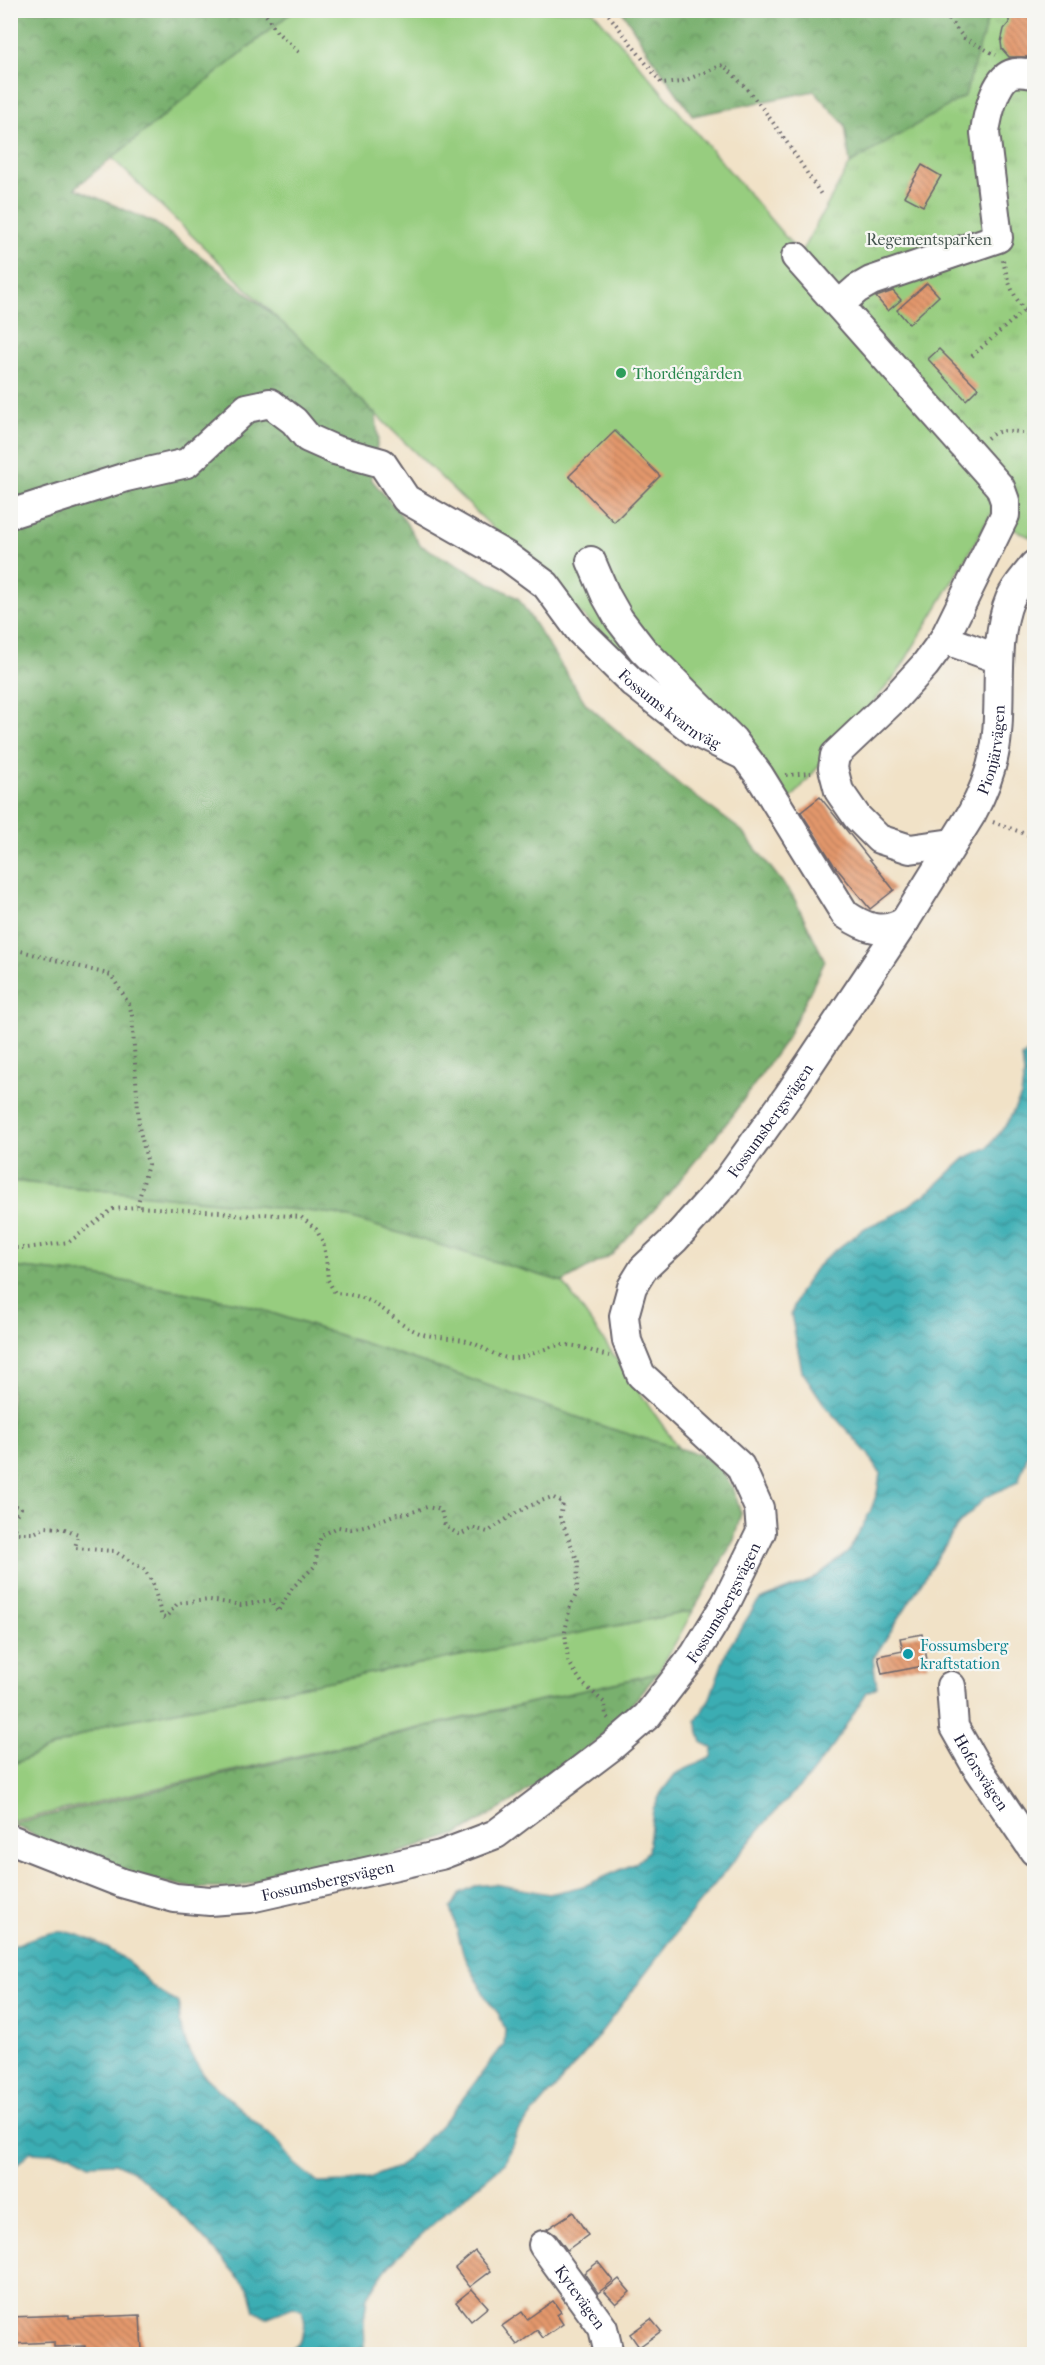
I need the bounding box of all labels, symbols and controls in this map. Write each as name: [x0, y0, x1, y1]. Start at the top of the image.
park label: Regementsparken: [866, 230, 993, 249]
place label: Thordéngården: [633, 364, 743, 383]
marker: Thordéngården: [614, 366, 628, 380]
street label: Fossums kvarnväg: [615, 665, 725, 753]
street label: Pionjärvägen: [973, 704, 1008, 797]
street label: Fossumsbergsvägen: [723, 1059, 817, 1181]
street label: Fossumsbergsvägen: [682, 1538, 764, 1667]
place label: Fossumsberg kraftstation: [920, 1636, 1009, 1673]
marker: Fossumsberg kraftstation: [901, 1647, 915, 1661]
street label: Hoforsvägen: [950, 1730, 1014, 1815]
street label: Fossumsbergsvägen: [259, 1856, 396, 1905]
street label: Kytevägen: [551, 2261, 610, 2333]

